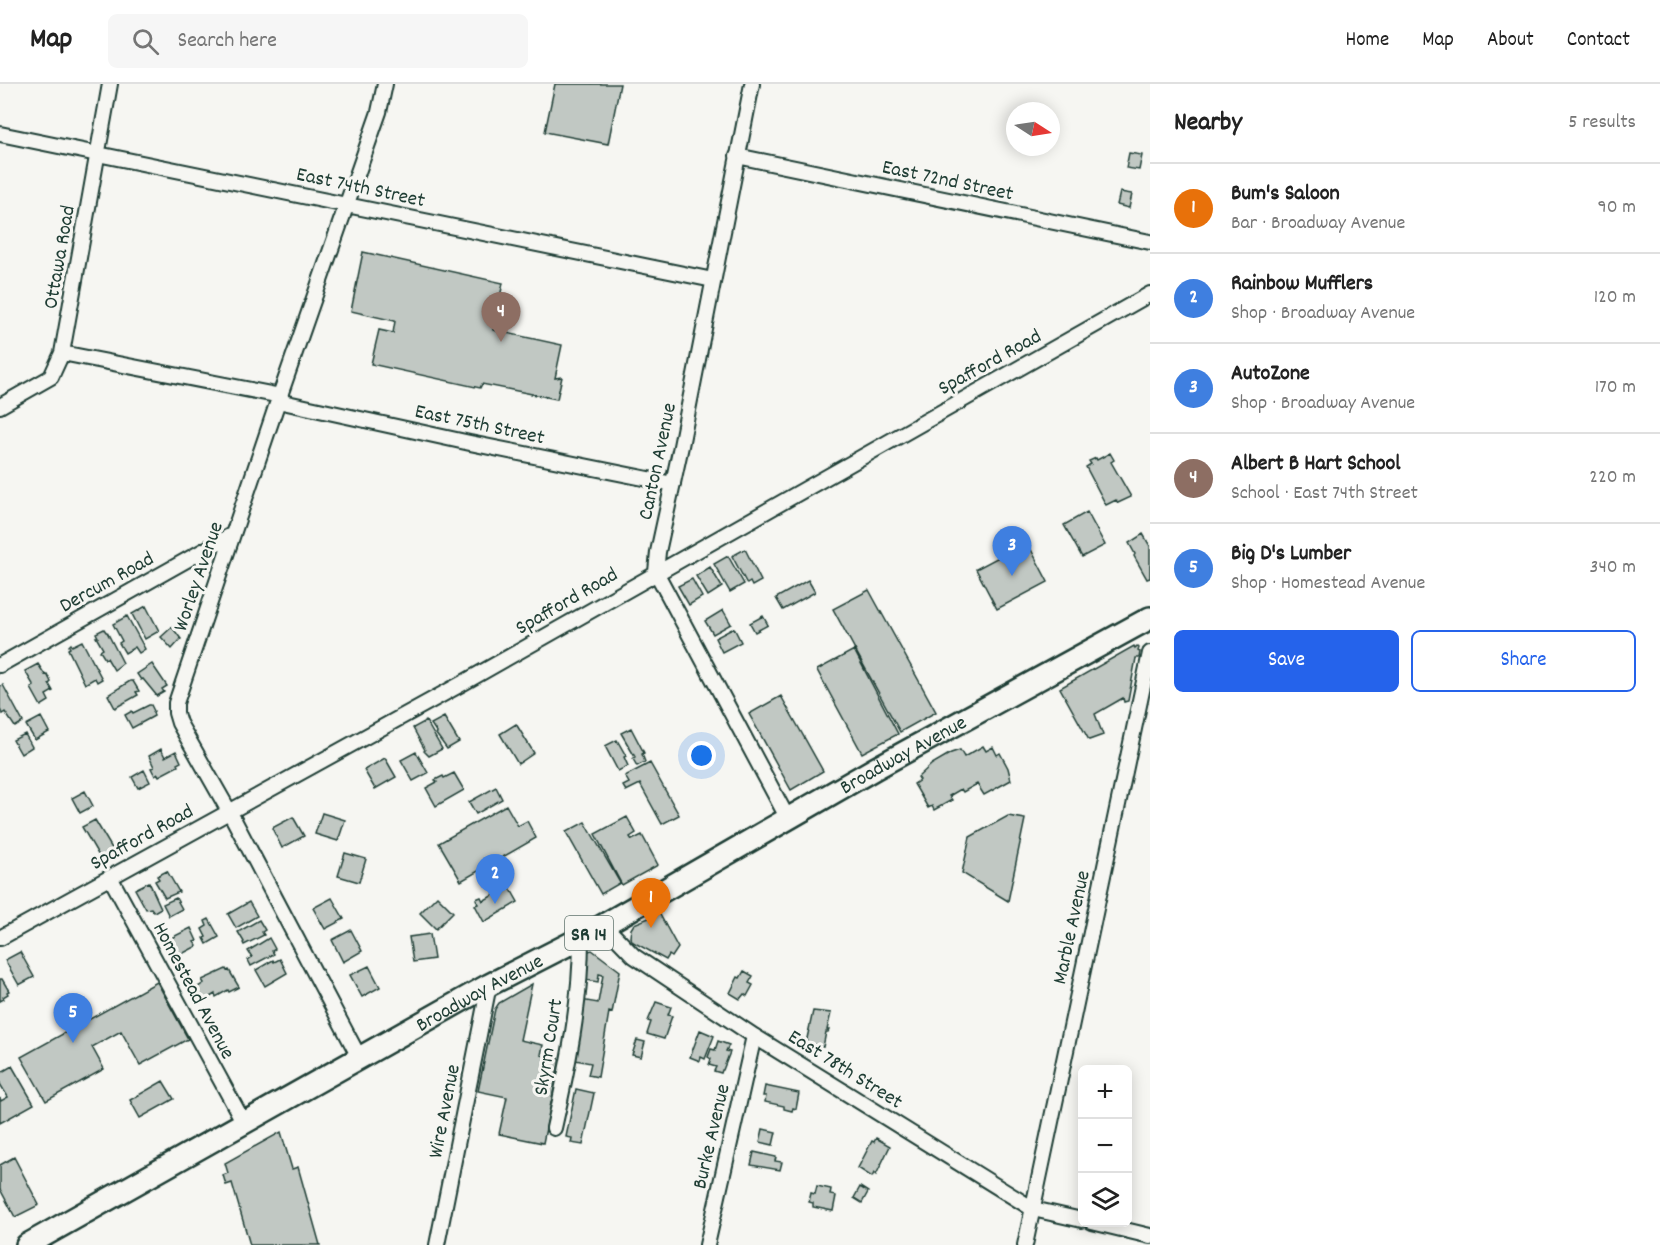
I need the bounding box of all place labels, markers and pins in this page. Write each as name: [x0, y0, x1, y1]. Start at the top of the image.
pin: 4: [482, 292, 520, 342]
pin: 3: [992, 526, 1032, 576]
pin: 2: [476, 854, 514, 904]
pin: 1: [632, 878, 670, 928]
pin: 5: [54, 994, 92, 1043]

